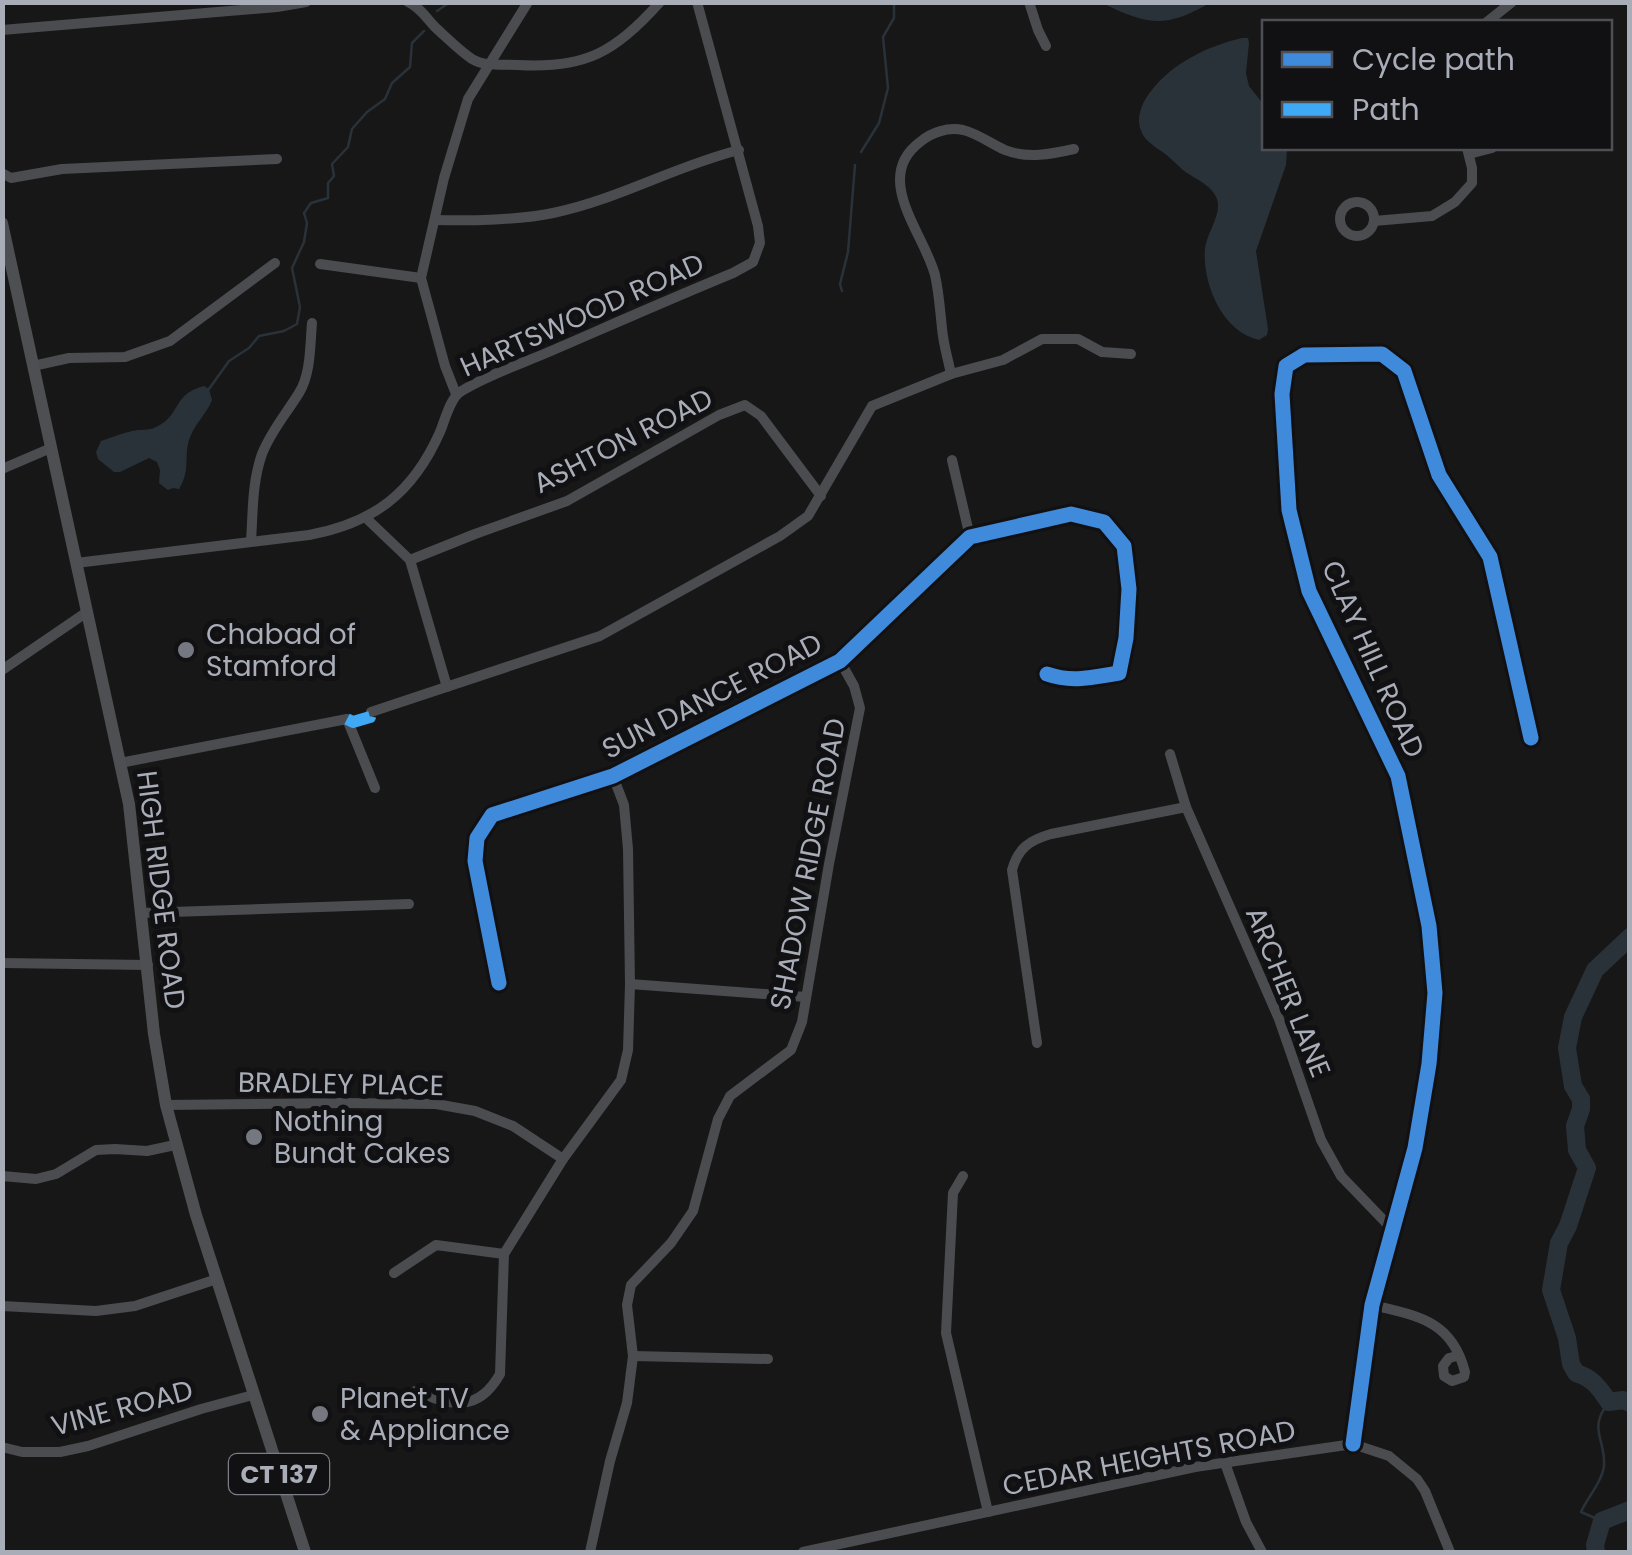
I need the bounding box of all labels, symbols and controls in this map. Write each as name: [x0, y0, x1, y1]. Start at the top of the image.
legend: [1262, 20, 1612, 150]
text: Cycle path: [1352, 38, 1515, 81]
text: Path: [1352, 88, 1420, 131]
street label: HARTSWOOD ROAD: [454, 244, 710, 386]
street label: ASHTON ROAD: [527, 379, 719, 503]
street label: CLAY HILL ROAD: [1312, 554, 1434, 764]
place label: Chabad of Stamford: [206, 615, 356, 686]
street label: SUN DANCE ROAD: [595, 624, 829, 768]
marker: Chabad of Stamford: [175, 639, 197, 661]
street label: SHADOW RIDGE ROAD: [761, 715, 855, 1013]
street label: HIGH RIDGE ROAD: [127, 769, 195, 1011]
street label: ARCHER LANE: [1236, 901, 1340, 1083]
street label: BRADLEY PLACE: [238, 1063, 444, 1105]
place label: Nothing Bundt Cakes: [274, 1102, 451, 1173]
marker: Nothing Bundt Cakes: [243, 1126, 265, 1148]
street label: VINE ROAD: [47, 1370, 197, 1446]
place label: Planet TV & Appliance: [340, 1379, 510, 1450]
marker: Planet TV & Appliance: [309, 1403, 331, 1425]
street label: CEDAR HEIGHTS ROAD: [999, 1410, 1299, 1506]
road number: CT 137: [229, 1454, 329, 1494]

